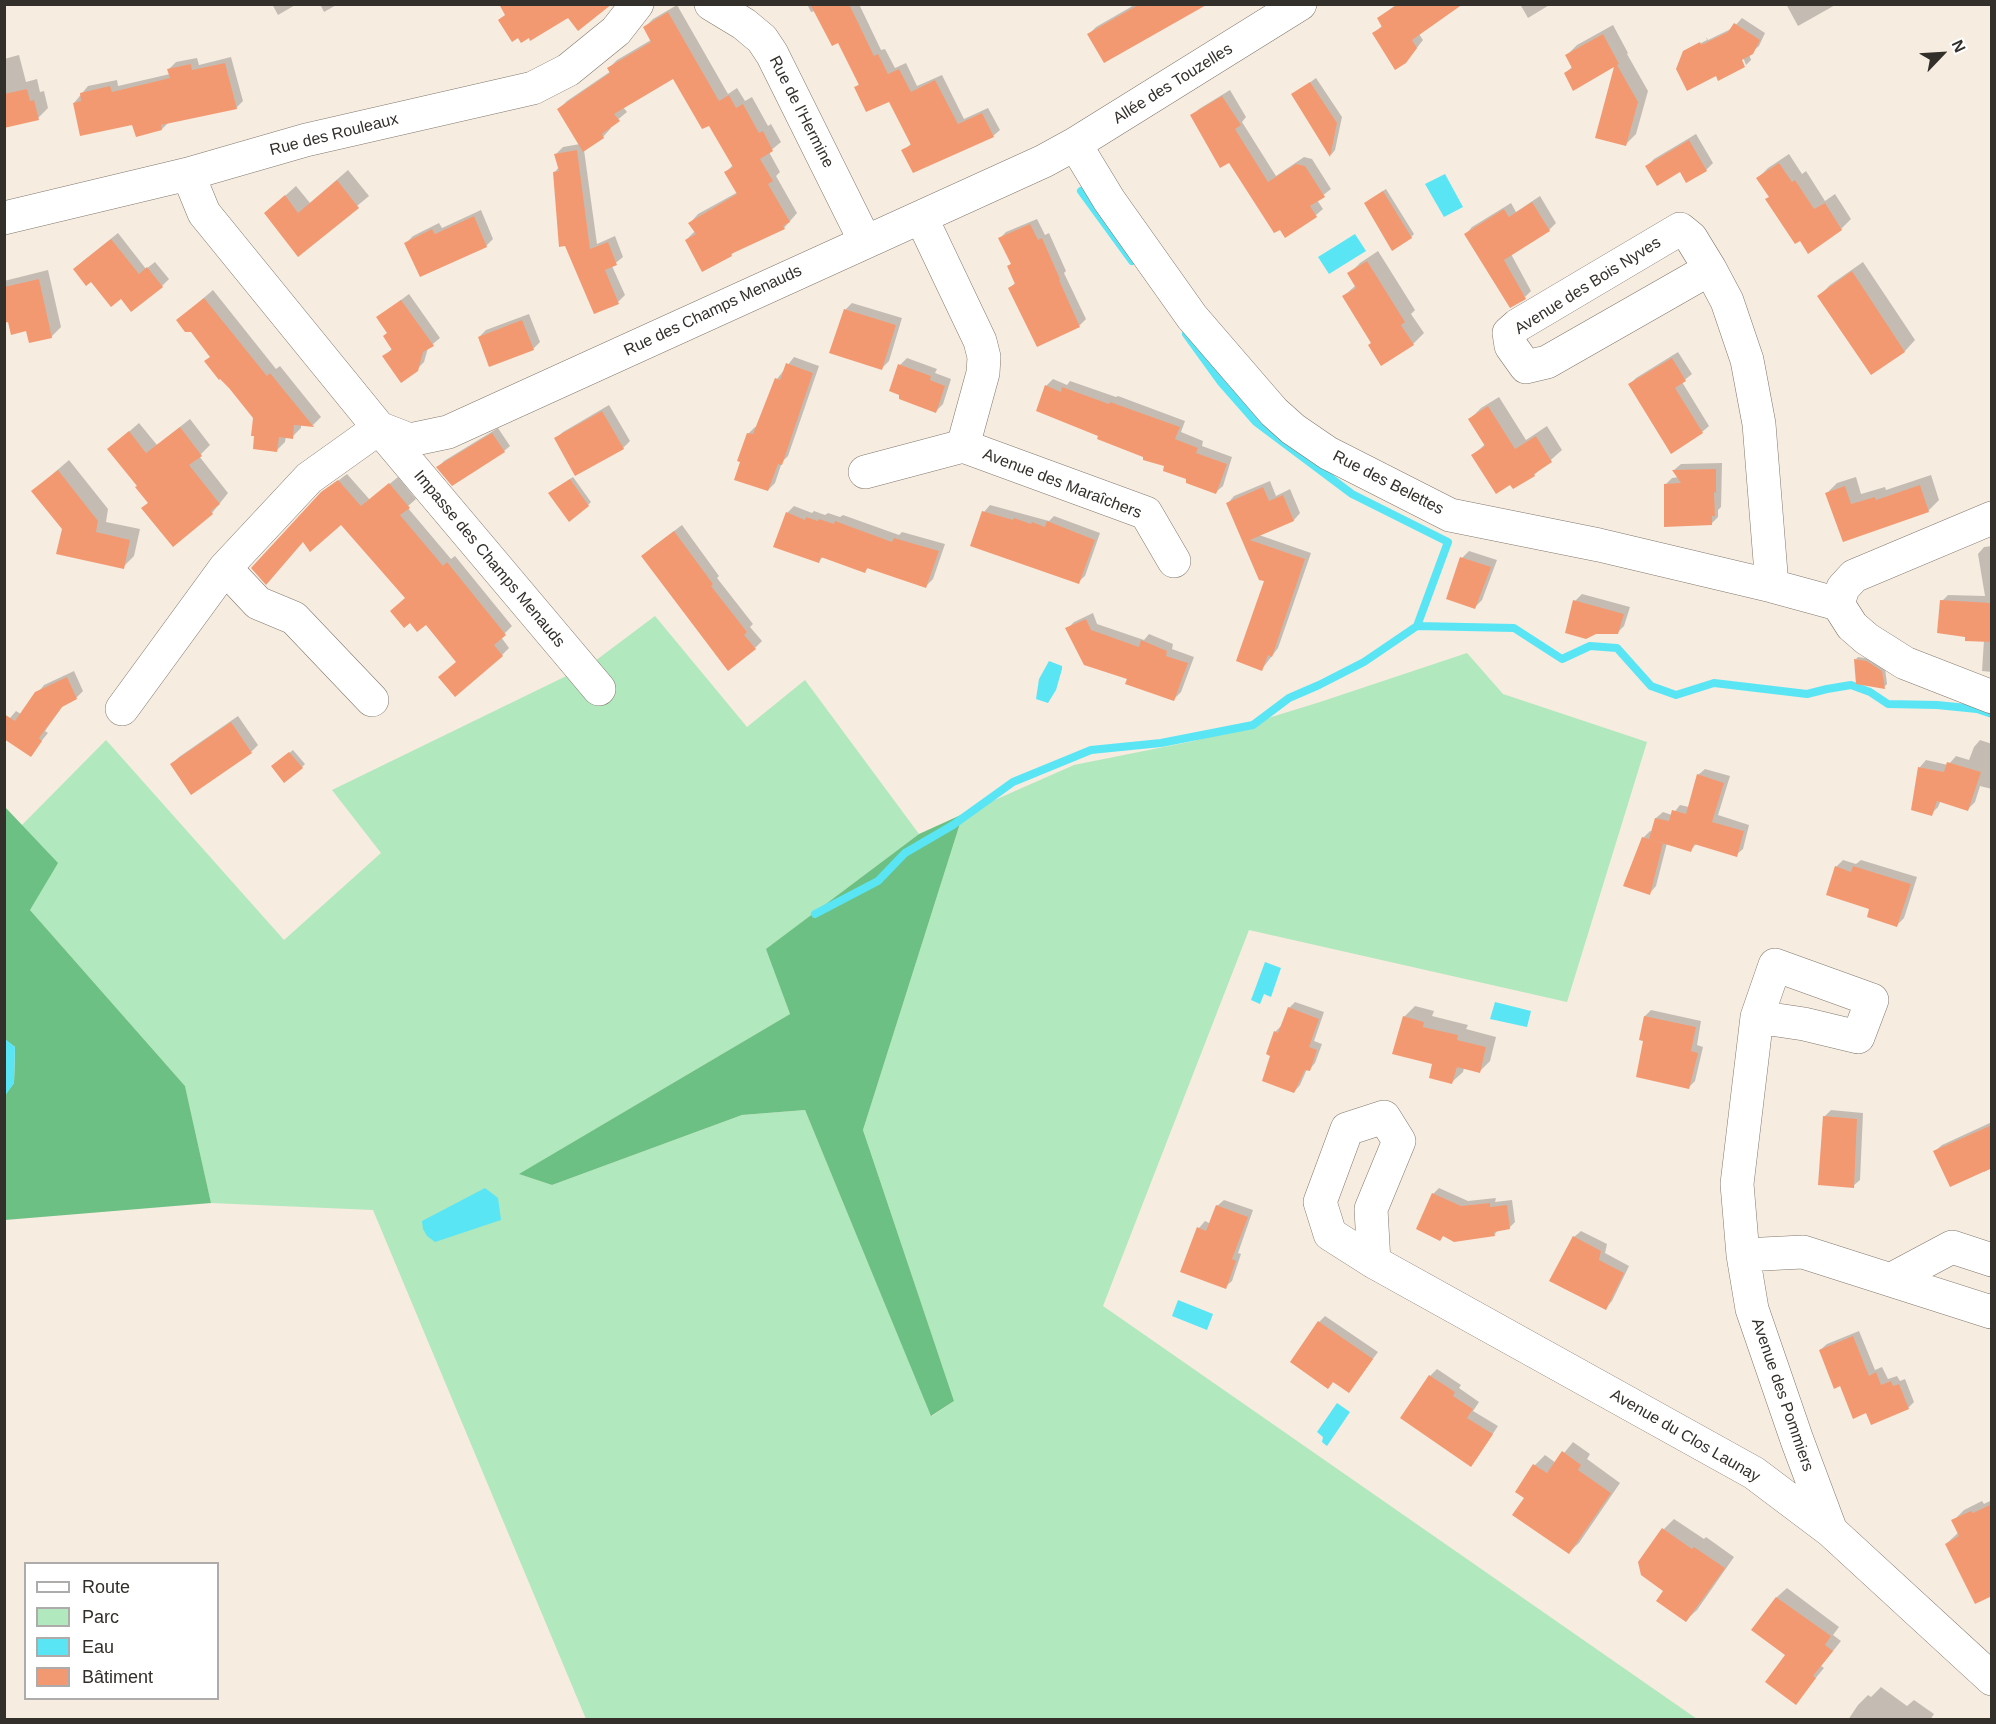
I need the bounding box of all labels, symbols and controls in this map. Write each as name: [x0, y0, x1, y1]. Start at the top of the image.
north arrow: [1912, 24, 1972, 84]
text: N: [1949, 37, 1969, 55]
street label: Allée des Touzelles: [1110, 40, 1236, 128]
street label: Rue de l'Hermine: [765, 53, 837, 171]
street label: Rue des Rouleaux: [268, 110, 400, 160]
street label: Avenue des Bois Nyves: [1511, 233, 1665, 339]
street label: Rue des Champs Menauds: [621, 261, 805, 361]
street label: Avenue des Maraîchers: [980, 445, 1144, 523]
street label: Rue des Belettes: [1329, 447, 1447, 519]
street label: Impasse des Champs Menauds: [409, 467, 569, 651]
street label: Avenue des Pommiers: [1747, 1316, 1817, 1474]
street label: Avenue du Clos Launay: [1607, 1385, 1763, 1487]
legend: [24, 1562, 219, 1700]
text: Route: [82, 1577, 130, 1597]
text: Parc: [82, 1607, 119, 1627]
text: Eau: [82, 1637, 114, 1657]
text: Bâtiment: [82, 1667, 153, 1687]

